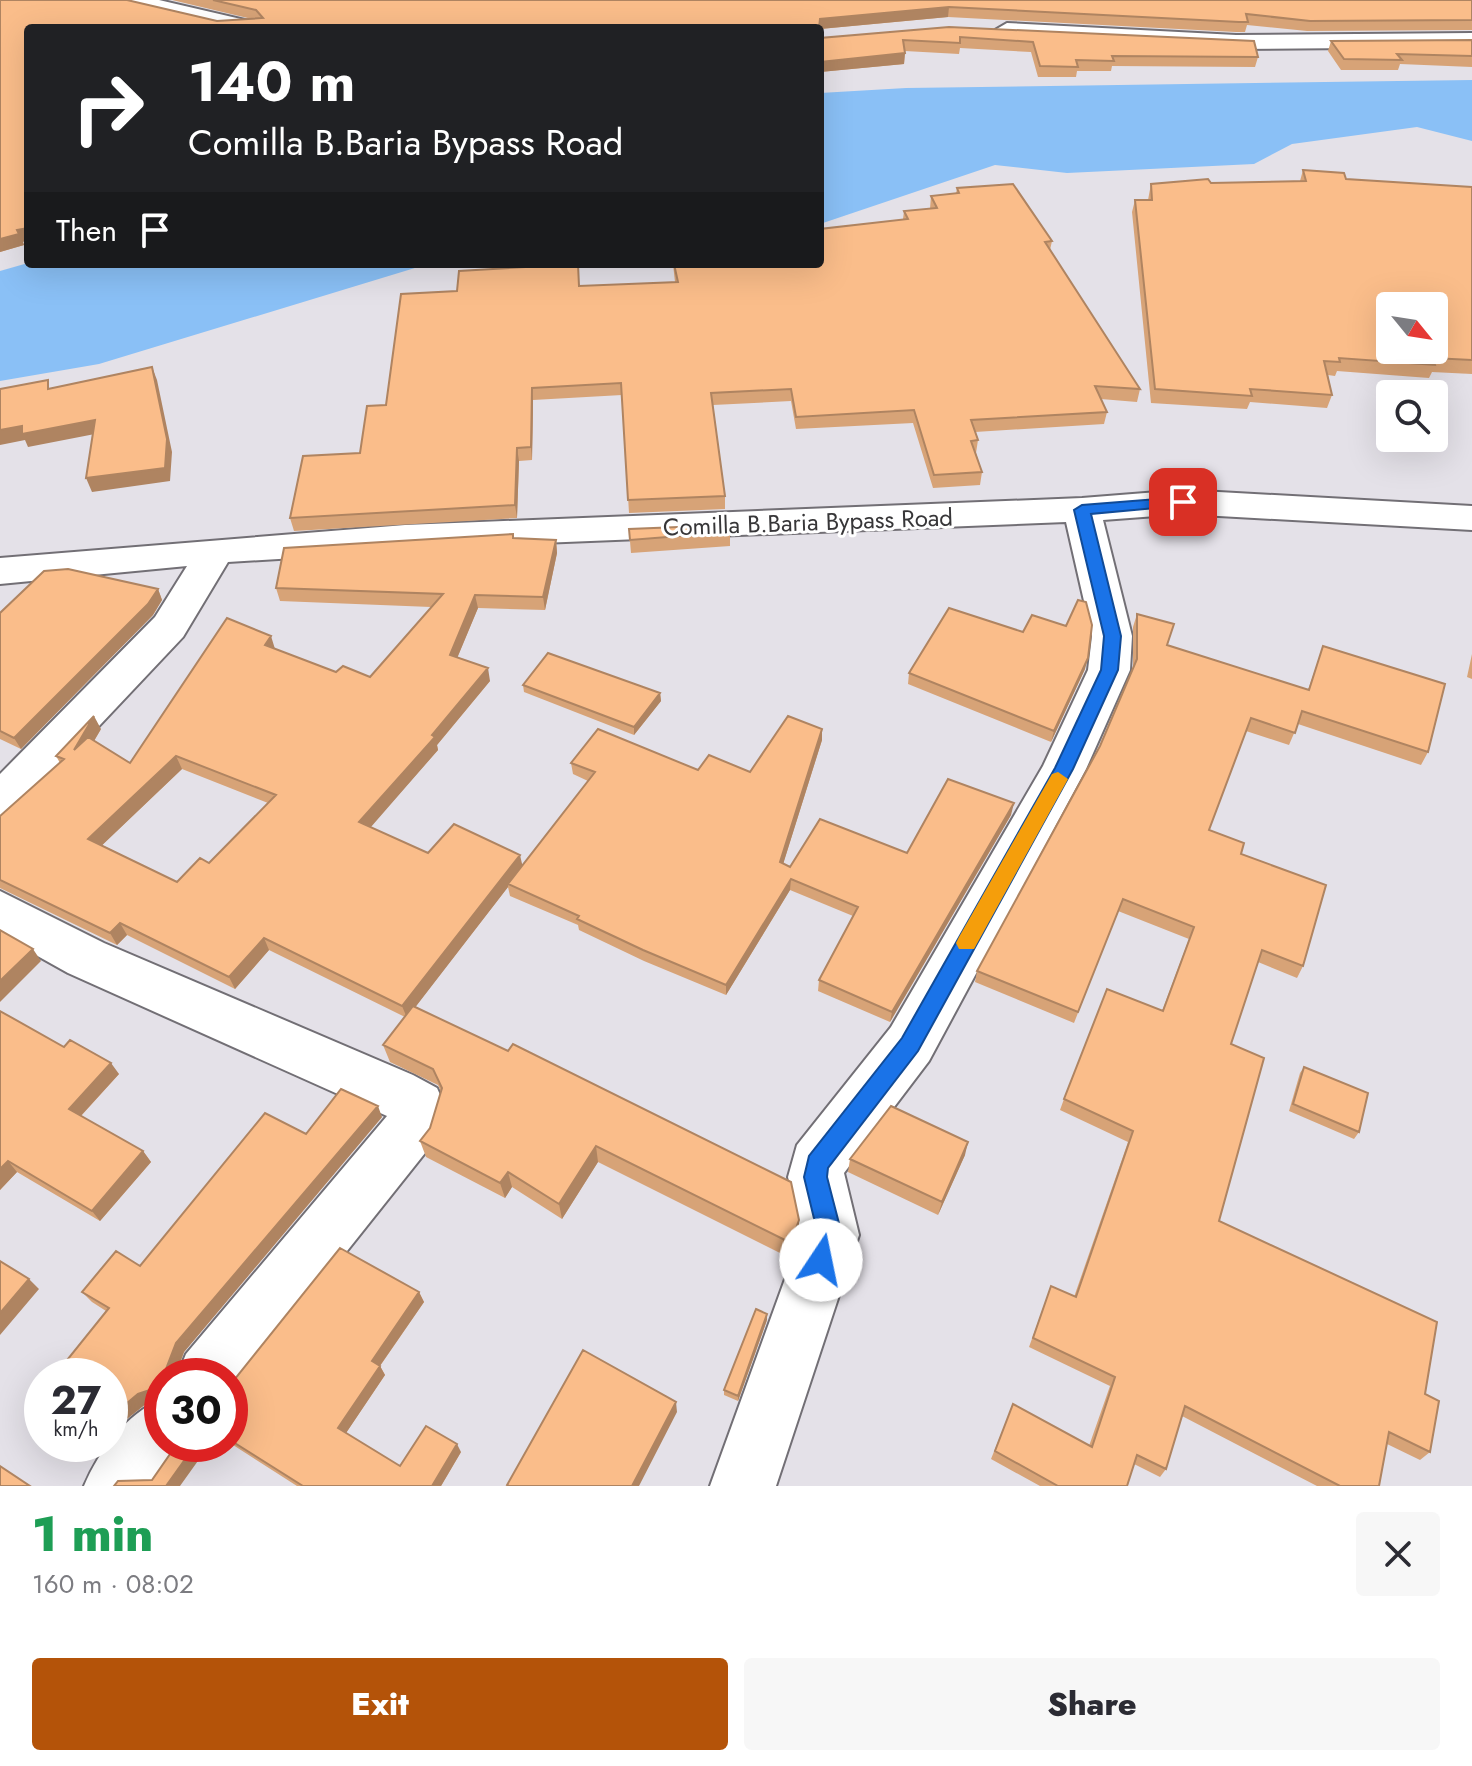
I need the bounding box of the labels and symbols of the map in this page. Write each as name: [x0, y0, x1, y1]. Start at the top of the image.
north arrow: [1376, 292, 1448, 364]
pin: [1149, 468, 1217, 536]
street label: Comilla B.Baria Bypass Road: [662, 499, 954, 545]
position arrow: [779, 1218, 863, 1302]
speed limit sign: 30: [144, 1358, 248, 1462]

